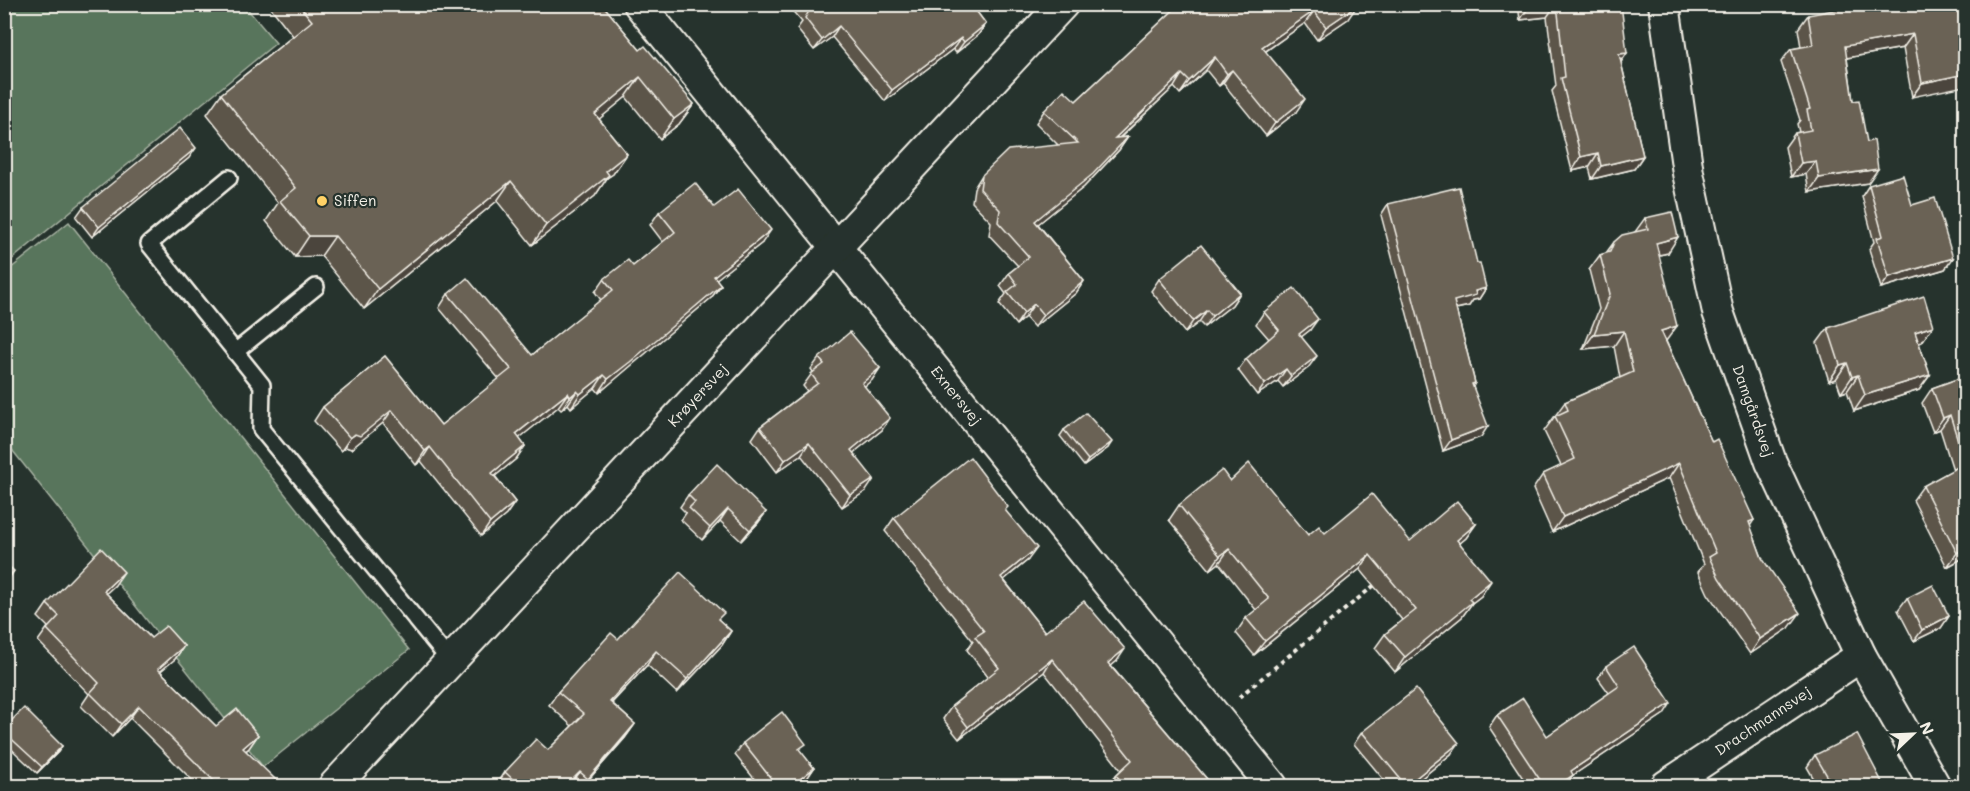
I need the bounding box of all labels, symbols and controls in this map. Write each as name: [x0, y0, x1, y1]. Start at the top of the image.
place label: Siffen: [334, 190, 376, 210]
marker: Siffen: [315, 194, 329, 208]
street label: Krøyersvej: [663, 359, 732, 431]
street label: Exnersvej: [927, 361, 987, 429]
street label: Damgårdsvej: [1728, 362, 1779, 460]
street label: Drachmannsvej: [1711, 681, 1815, 760]
north arrow: [1883, 704, 1943, 764]
text: N: [1915, 718, 1939, 738]

